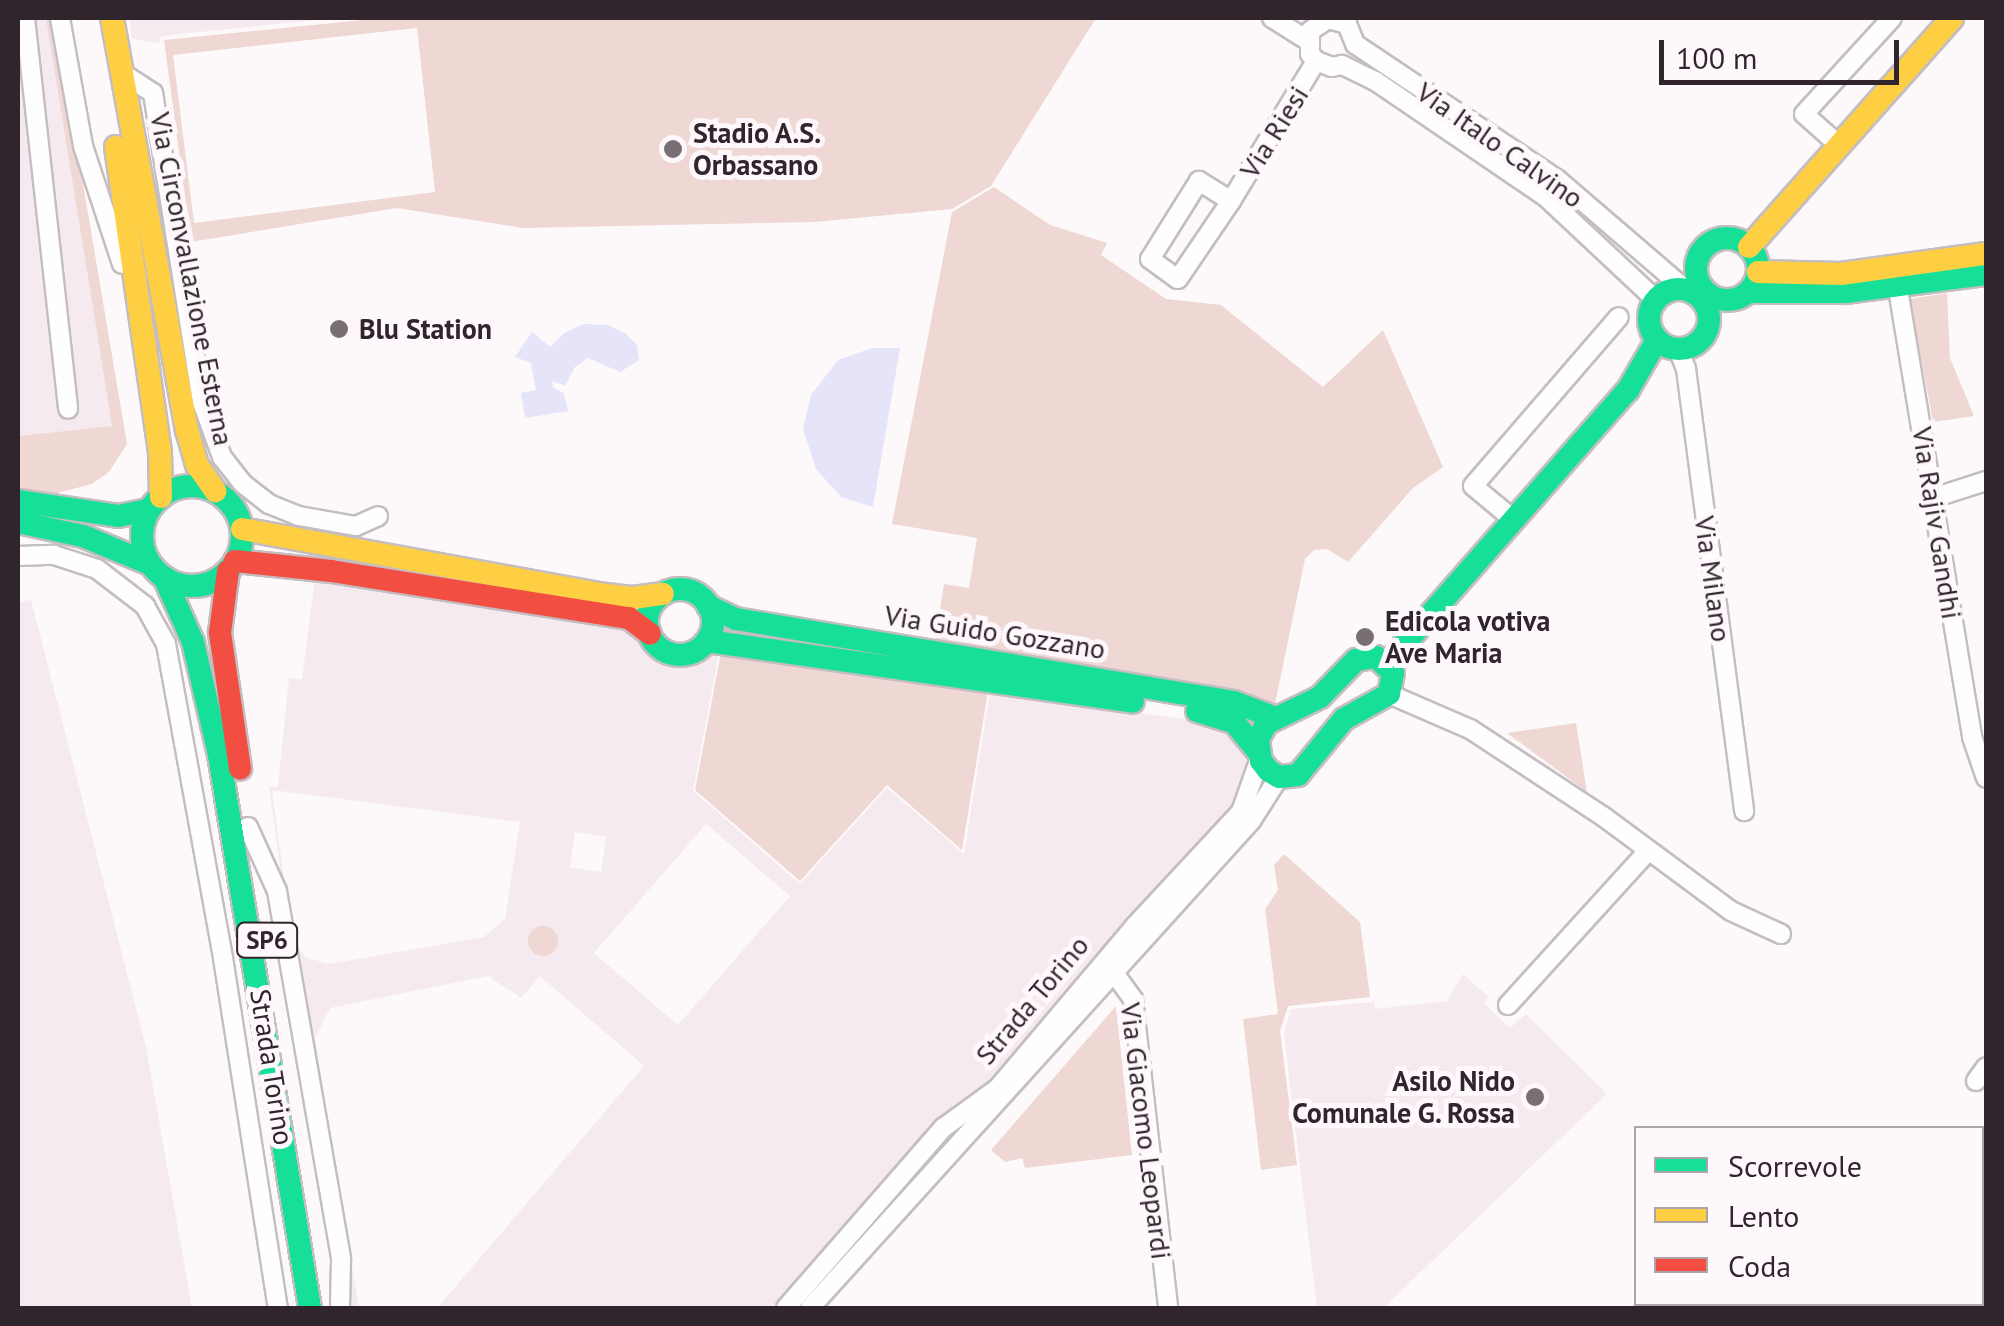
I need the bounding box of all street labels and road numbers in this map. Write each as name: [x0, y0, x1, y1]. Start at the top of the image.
street label: Via Italo Calvino: [1410, 75, 1590, 215]
street label: Via Riesi: [1233, 80, 1315, 184]
street label: Via Circonvallazione Esterna: [143, 110, 241, 448]
street label: Via Rajiv Gandhi: [1905, 424, 1969, 622]
street label: Via Milano: [1688, 514, 1738, 644]
street label: Via Guido Gozzano: [882, 598, 1108, 666]
road number: SP6: [234, 920, 300, 960]
street label: Strada Torino: [968, 928, 1096, 1072]
street label: Strada Torino: [243, 986, 301, 1148]
street label: Via Giacomo Leopardi: [1114, 1001, 1178, 1261]

